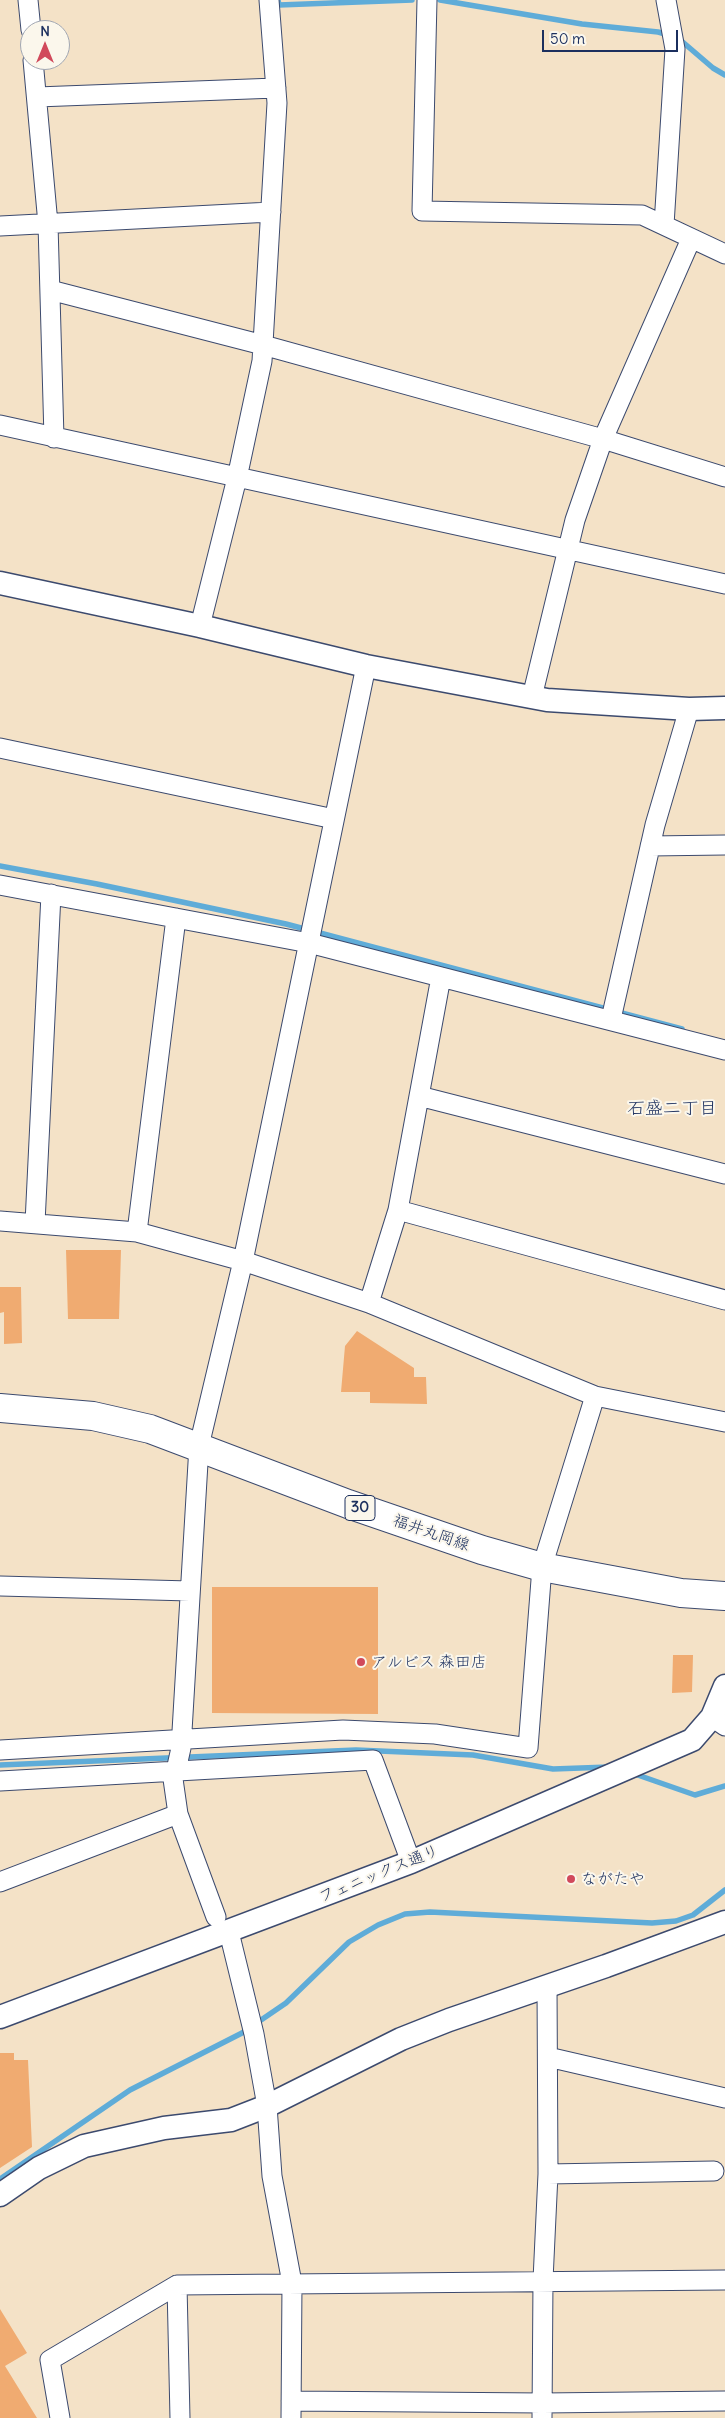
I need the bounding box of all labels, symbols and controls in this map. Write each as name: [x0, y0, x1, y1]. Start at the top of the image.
north arrow: [20, 20, 70, 70]
scale bar: [545, 20, 681, 52]
text: N: [40, 22, 50, 40]
text: 50 m: [550, 29, 585, 48]
district label: 石盛二丁目: [627, 1098, 717, 1120]
road number: 30: [345, 1496, 375, 1520]
street label: 福井丸岡線: [390, 1511, 472, 1555]
place label: アルビス 森田店: [371, 1652, 487, 1672]
marker: アルビス 森田店: [355, 1656, 367, 1668]
street label: フェニックス通り: [316, 1841, 442, 1907]
place label: ながたや: [581, 1869, 645, 1889]
marker: ながたや: [565, 1873, 577, 1885]

